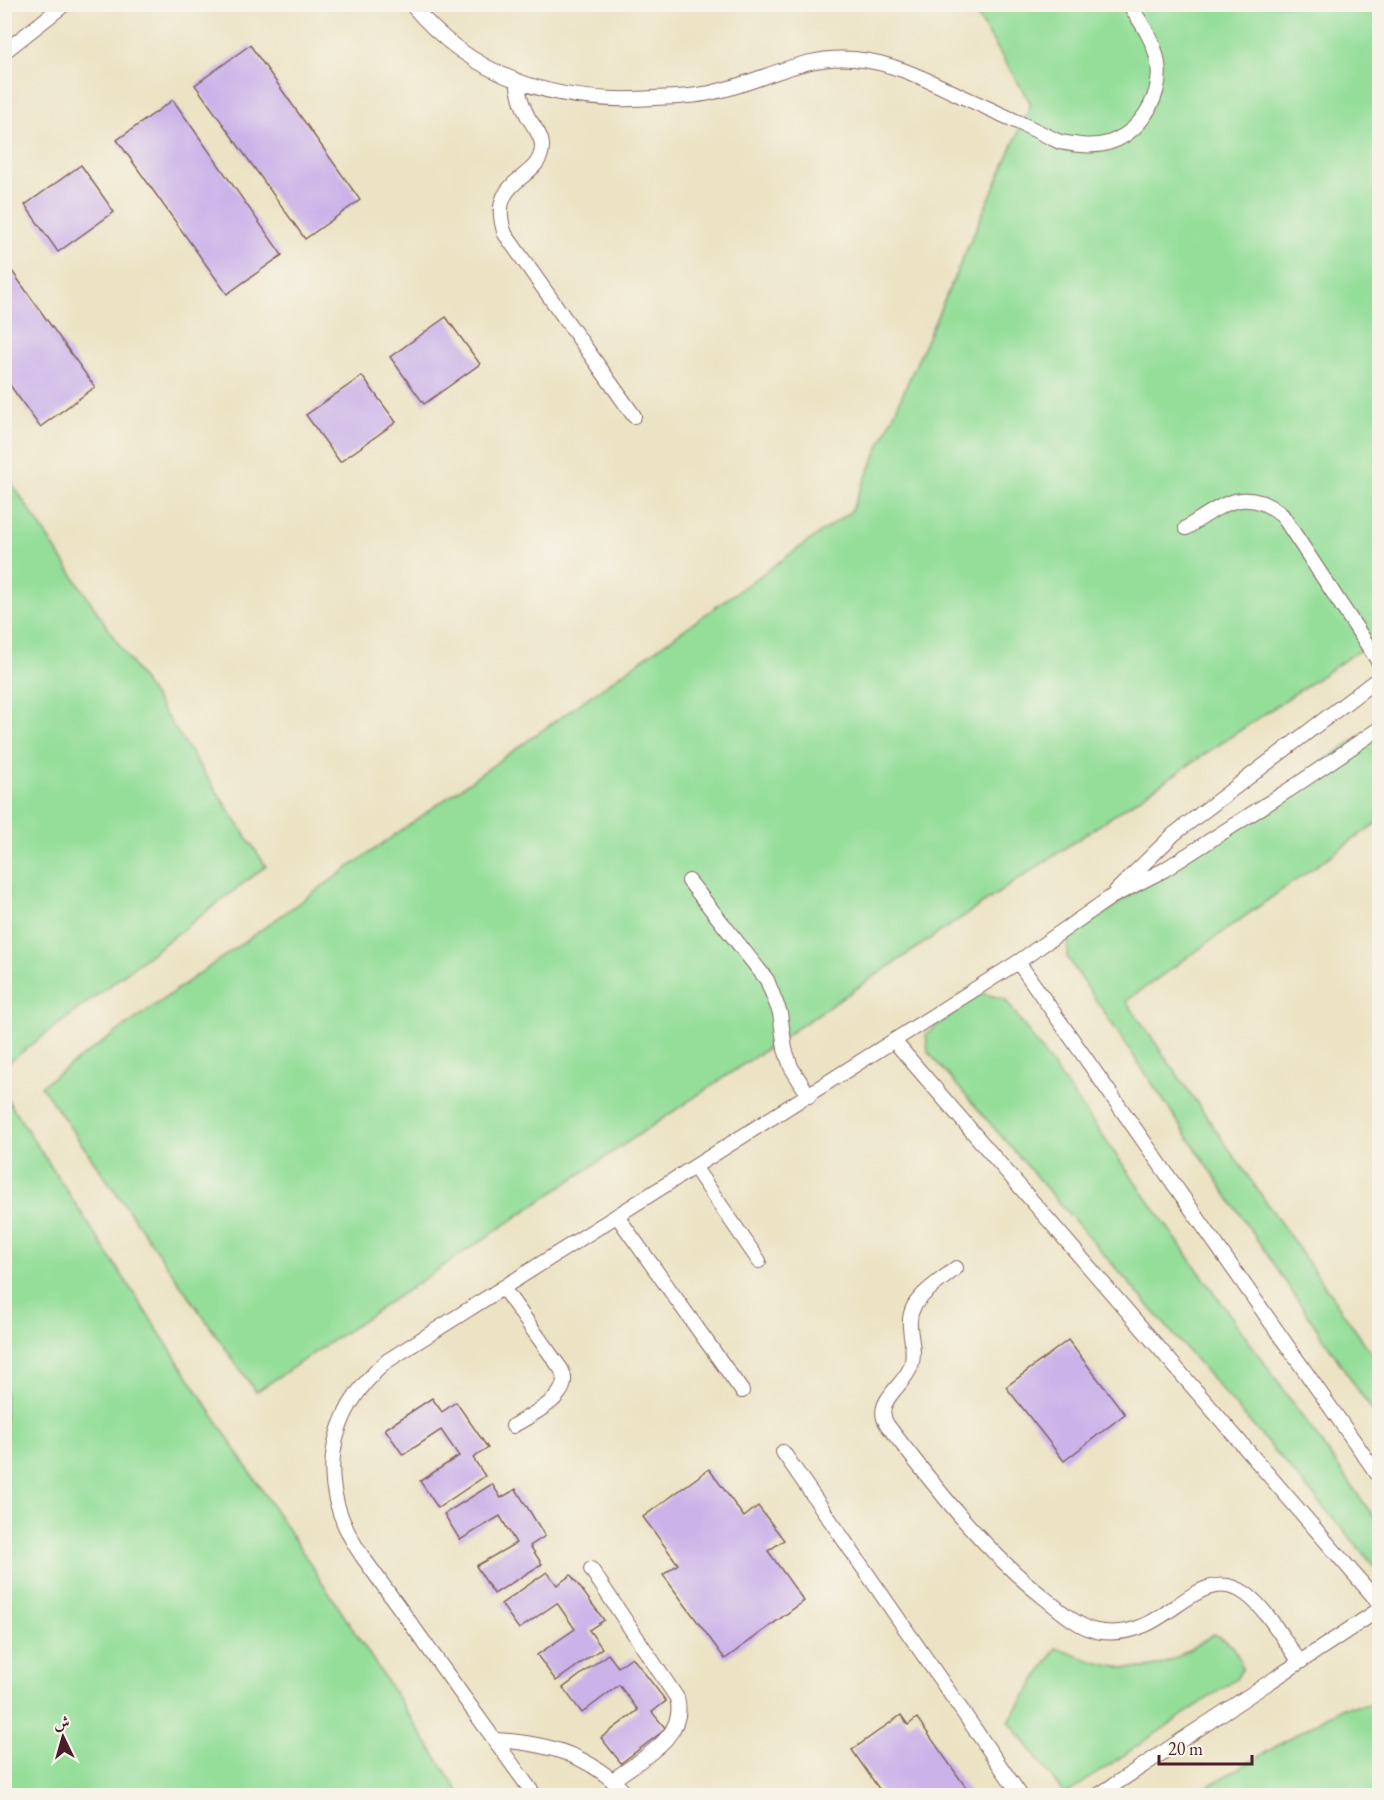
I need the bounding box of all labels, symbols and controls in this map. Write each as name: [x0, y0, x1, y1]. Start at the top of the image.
north arrow: [33, 1707, 93, 1767]
text: ش: [53, 1711, 71, 1734]
scale bar: [1159, 1728, 1252, 1766]
text: 20 m: [1168, 1737, 1203, 1760]

